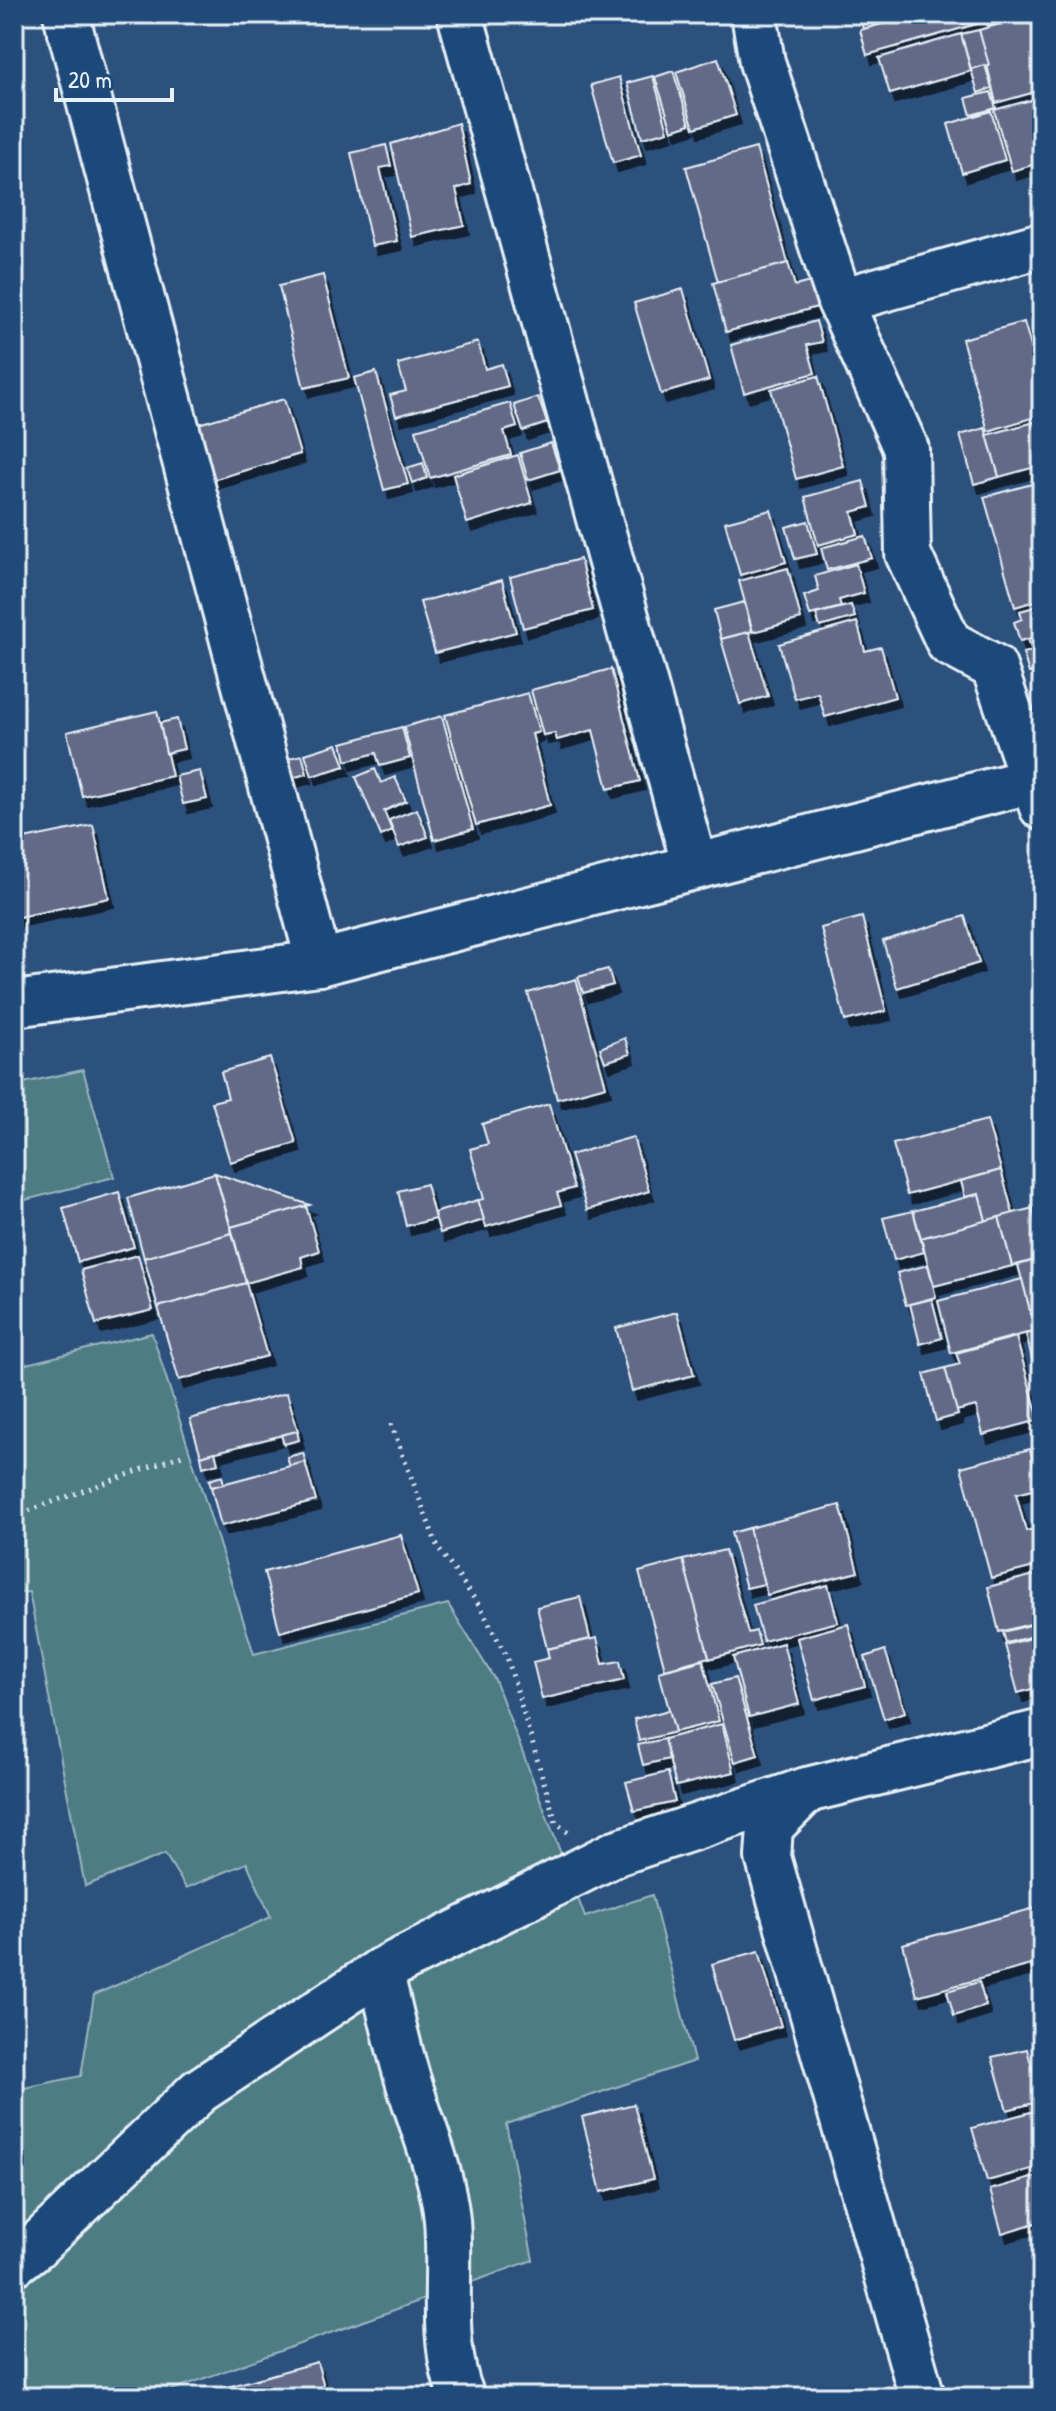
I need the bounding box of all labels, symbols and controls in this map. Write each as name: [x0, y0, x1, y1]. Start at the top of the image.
scale bar: [56, 52, 172, 102]
text: 20 m: [68, 63, 112, 95]

